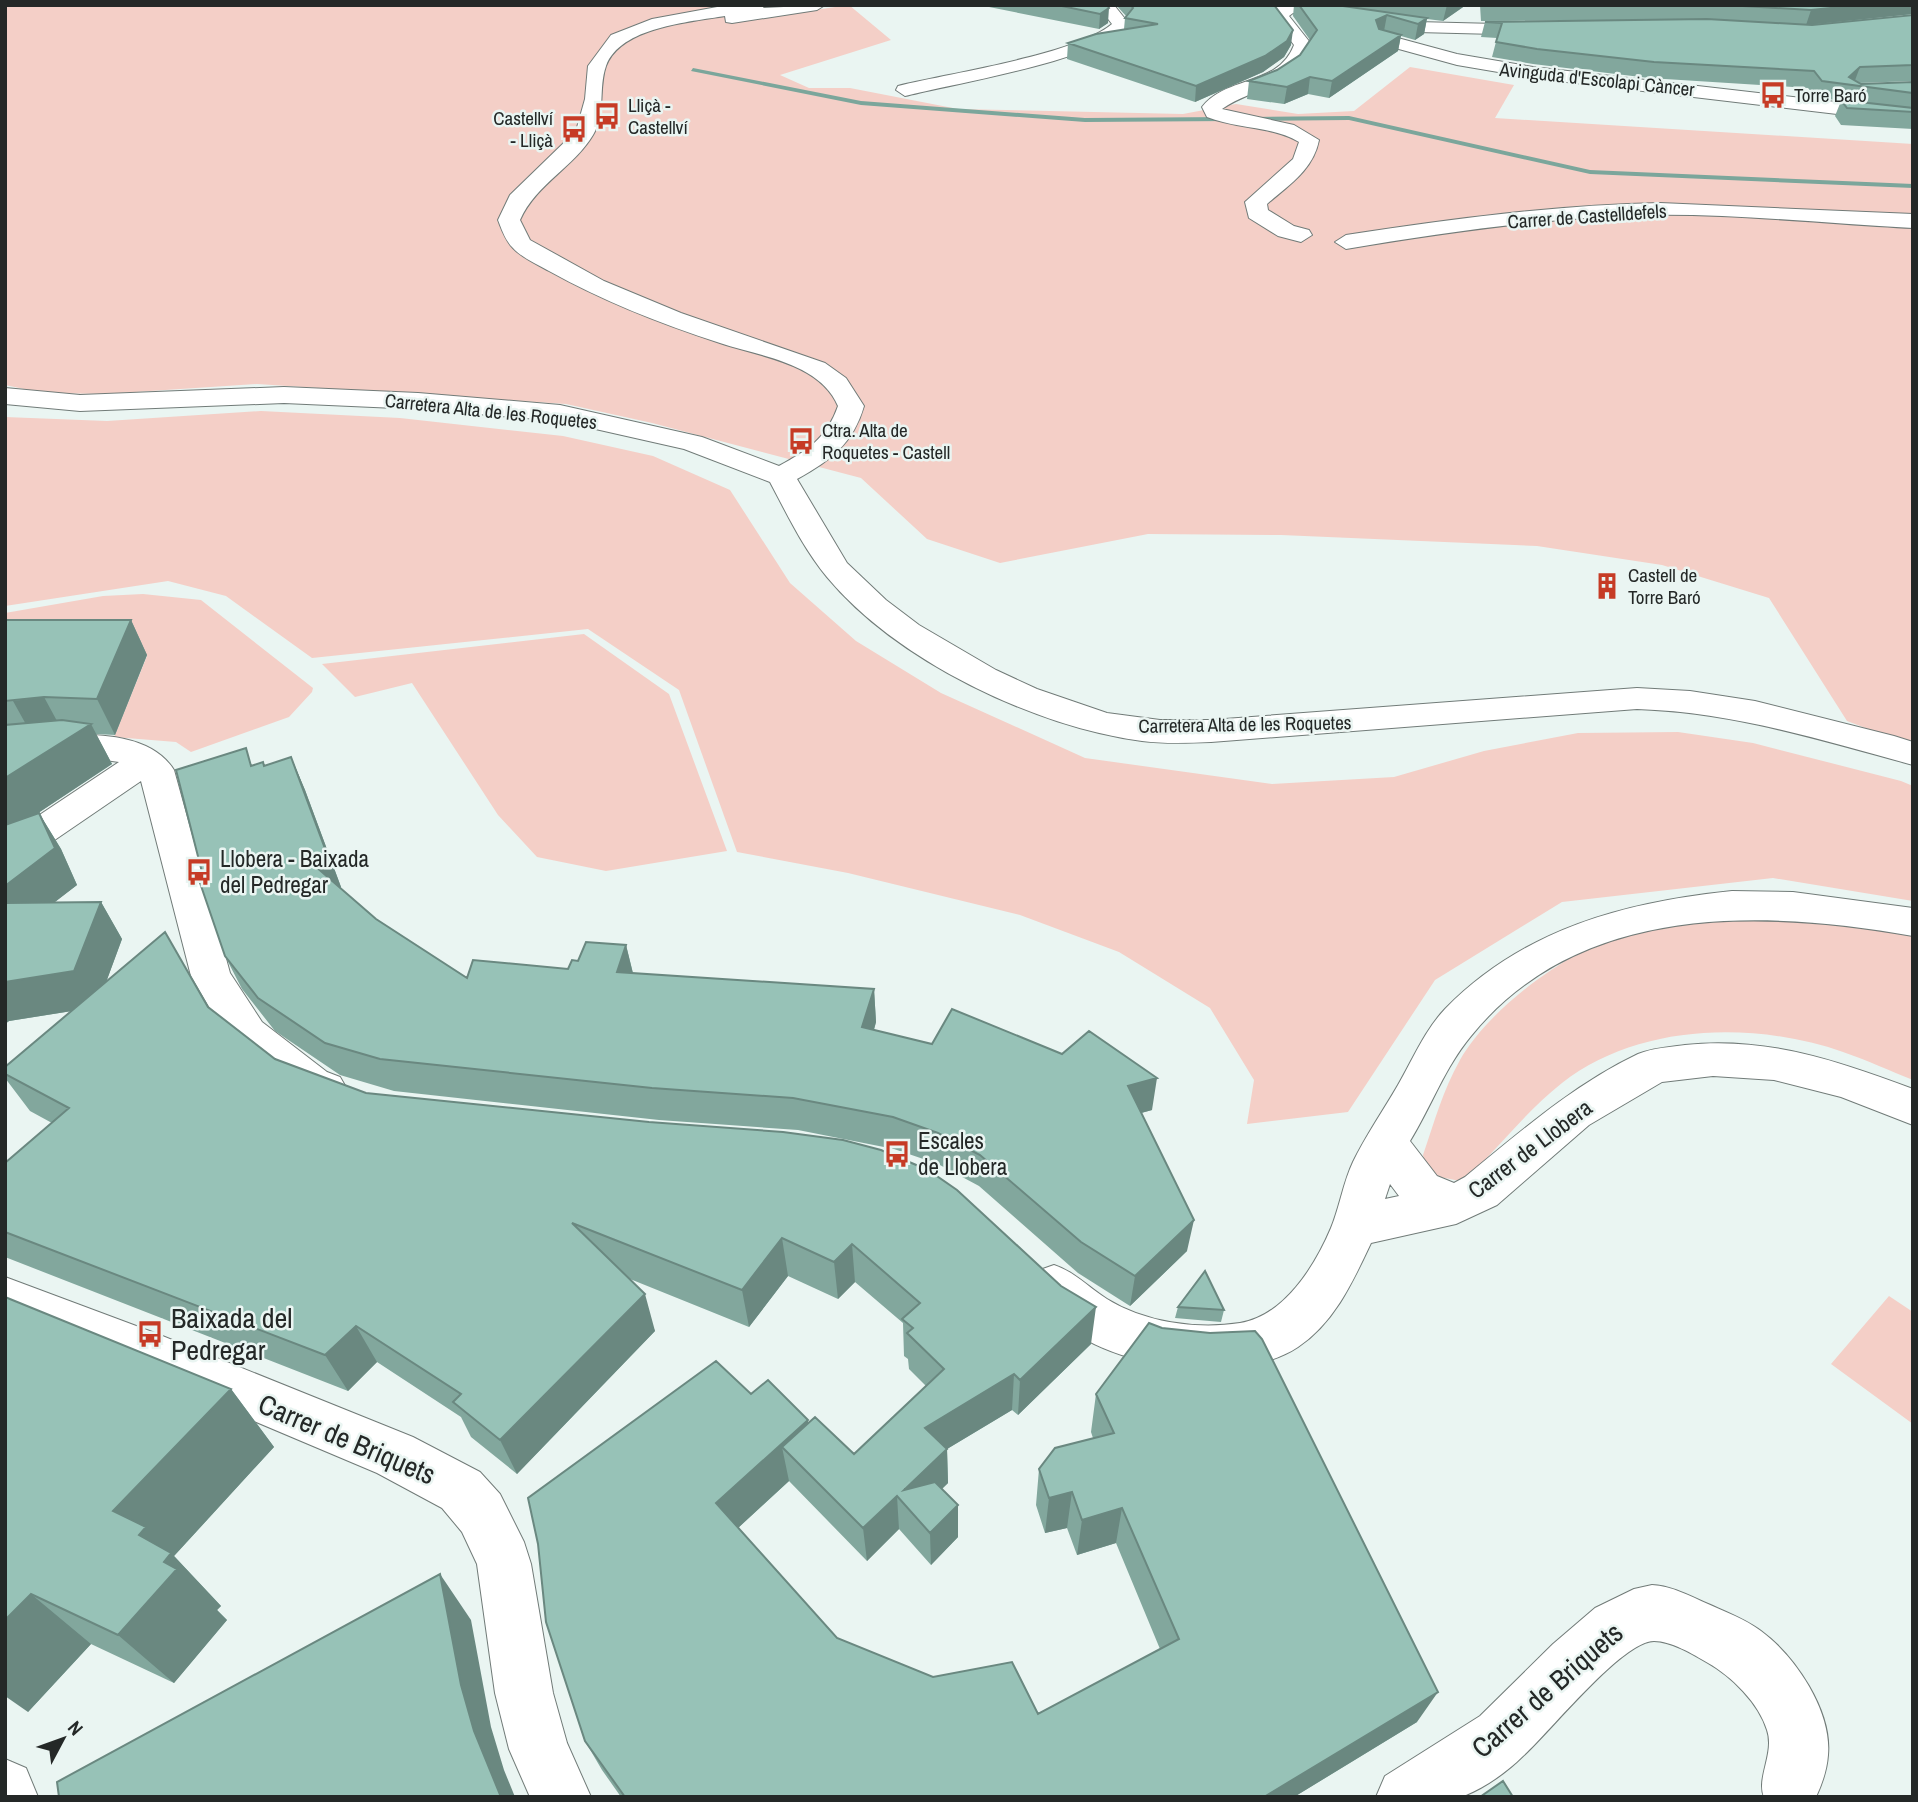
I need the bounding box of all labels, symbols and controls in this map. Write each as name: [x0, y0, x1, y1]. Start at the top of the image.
street label: Avinguda d'Escolapi Càncer: [1497, 56, 1697, 102]
bus stop icon: Torre Baró: [1758, 80, 1788, 110]
place label: Torre Baró: [1794, 82, 1867, 108]
place label: Lliçà - Castellví: [628, 92, 688, 140]
bus stop icon: Lliçà - Castellví: [592, 101, 622, 131]
place label: Castellví - Lliçà: [493, 105, 554, 153]
bus stop icon: Castellví - Lliçà: [559, 114, 589, 144]
street label: Carrer de Castelldefels: [1507, 197, 1668, 235]
street label: Carretera Alta de les Roquetes: [384, 387, 599, 435]
place label: Ctra. Alta de Roquetes - Castell: [822, 417, 950, 465]
bus stop icon: Ctra. Alta de Roquetes - Castell: [786, 426, 816, 456]
place label: Castell de Torre Baró: [1628, 562, 1701, 610]
building icon: Castell de Torre Baró: [1592, 571, 1622, 601]
street label: Carretera Alta de les Roquetes: [1138, 709, 1352, 739]
place label: Llobera - Baixada del Pedregar: [220, 843, 369, 900]
bus stop icon: Llobera - Baixada del Pedregar: [184, 857, 214, 887]
street label: Carrer de Llobera: [1461, 1091, 1598, 1205]
place label: Escales de Llobera: [918, 1125, 1008, 1182]
bus stop icon: Escales de Llobera: [882, 1139, 912, 1169]
place label: Baixada del Pedregar: [171, 1299, 292, 1369]
bus stop icon: Baixada del Pedregar: [135, 1319, 165, 1349]
street label: Carrer de Briquets: [253, 1385, 441, 1493]
street label: Carrer de Briquets: [1463, 1614, 1631, 1766]
north arrow: [28, 1704, 98, 1774]
text: N: [62, 1715, 89, 1741]

